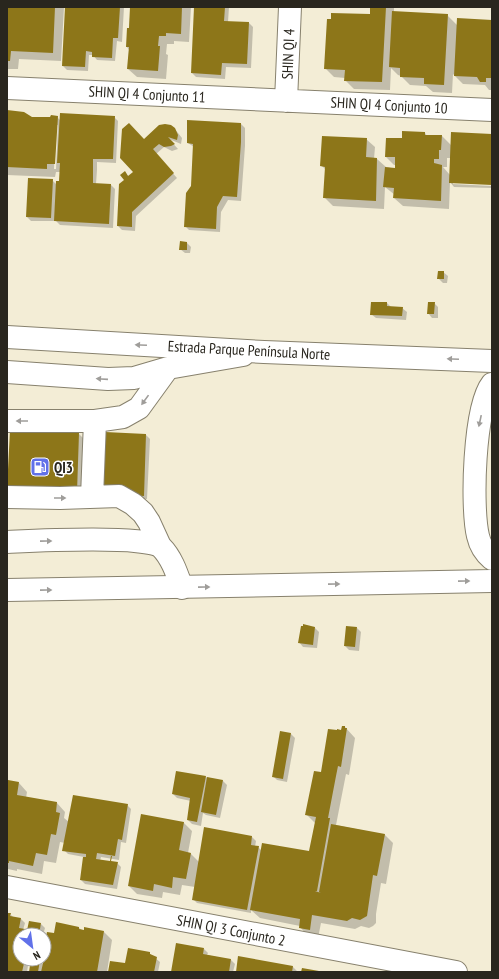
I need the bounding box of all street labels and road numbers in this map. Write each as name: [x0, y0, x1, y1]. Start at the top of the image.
street label: SHIN QI 4: [278, 28, 298, 80]
street label: SHIN QI 4 Conjunto 11: [88, 81, 206, 107]
street label: SHIN QI 4 Conjunto 10: [330, 92, 448, 118]
street label: Estrada Parque Península Norte: [167, 336, 331, 364]
street label: SHIN QI 3 Conjunto 2: [175, 910, 287, 950]

